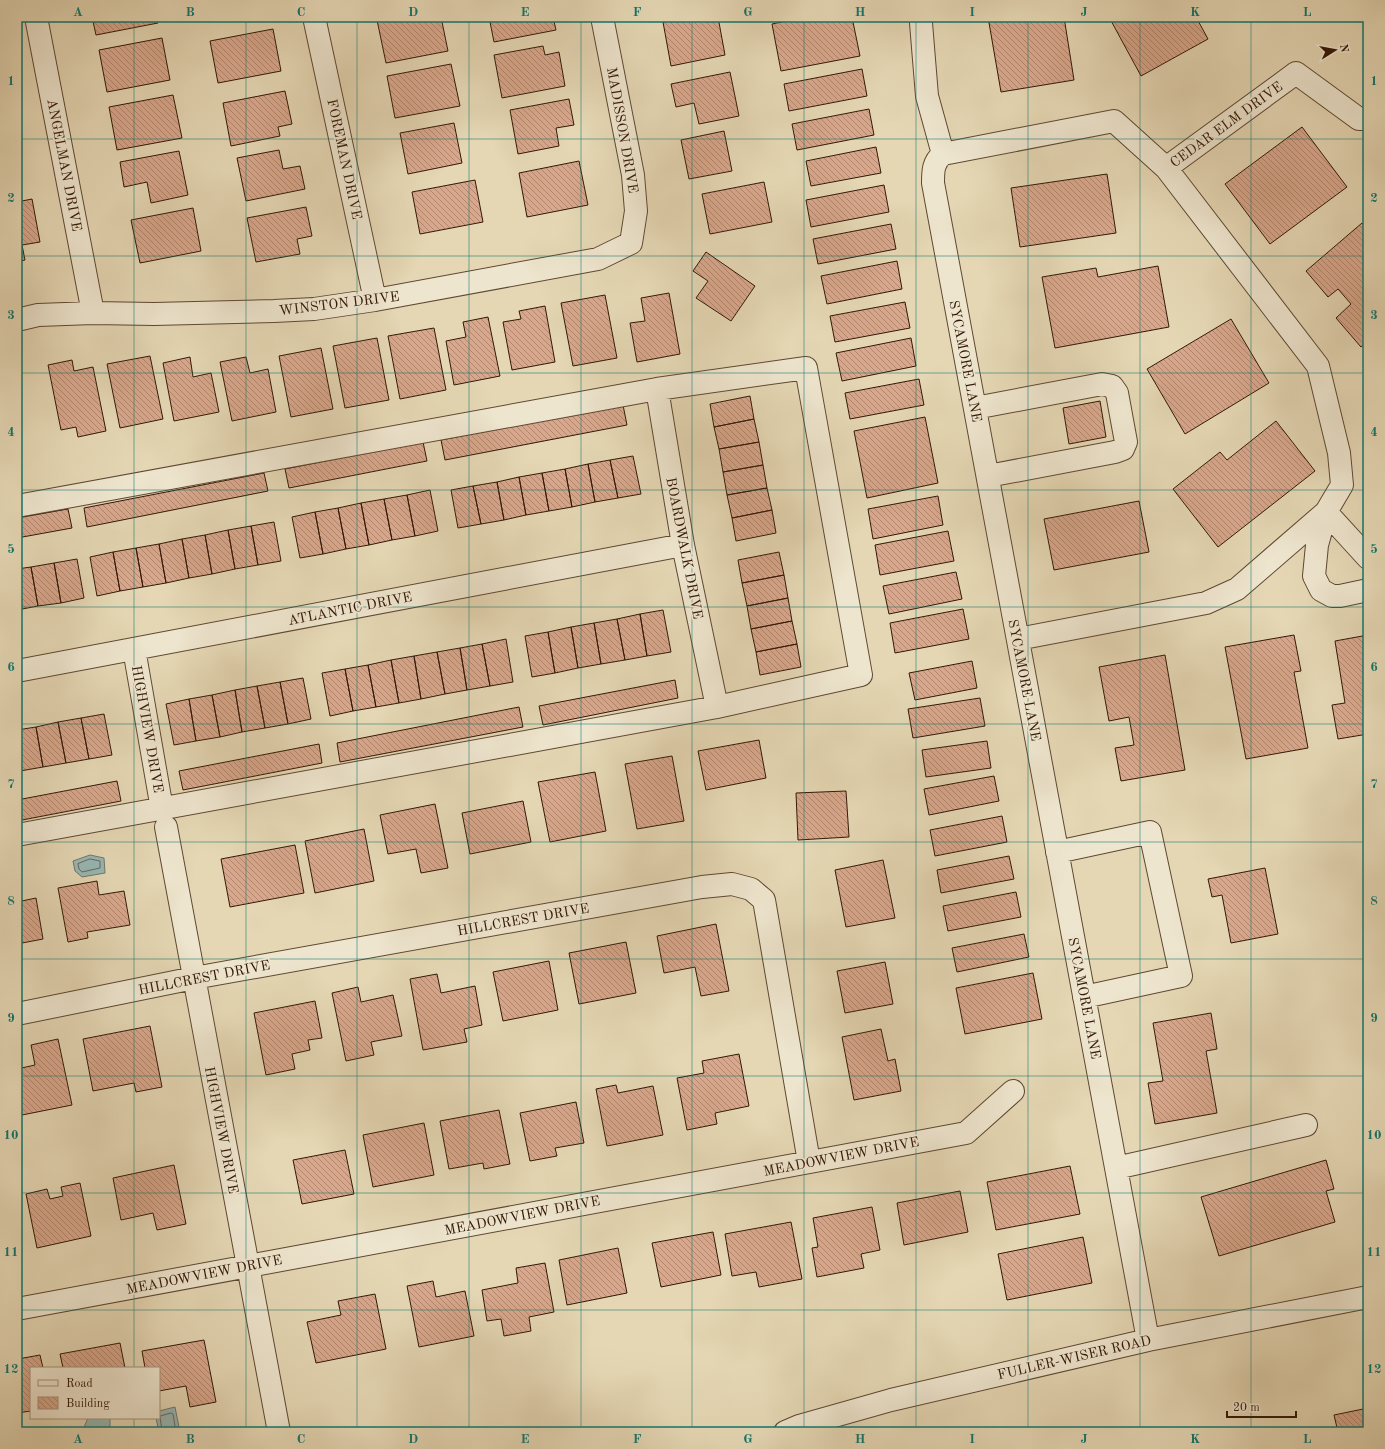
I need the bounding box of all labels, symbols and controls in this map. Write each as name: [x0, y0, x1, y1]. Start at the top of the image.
text: A: [73, 6, 83, 19]
text: B: [185, 6, 195, 19]
text: C: [297, 6, 305, 19]
text: D: [408, 6, 418, 19]
text: E: [521, 6, 530, 19]
text: F: [633, 6, 642, 19]
text: G: [743, 6, 753, 19]
text: H: [855, 6, 866, 19]
text: I: [969, 6, 975, 19]
text: J: [1080, 6, 1088, 19]
text: K: [1190, 6, 1200, 19]
text: L: [1303, 6, 1312, 19]
north arrow: [1315, 30, 1355, 70]
text: N: [1337, 43, 1350, 54]
street label: MADISSON DRIVE: [604, 66, 640, 194]
text: 1: [7, 75, 15, 88]
text: 1: [1370, 75, 1378, 88]
street label: CEDAR ELM DRIVE: [1168, 79, 1285, 170]
street label: ANGELMAN DRIVE: [44, 98, 84, 233]
street label: FOREMAN DRIVE: [324, 98, 364, 221]
text: 2: [7, 192, 15, 205]
text: 2: [1370, 192, 1378, 205]
street label: WINSTON DRIVE: [278, 290, 400, 318]
street label: SYCAMORE LANE: [946, 299, 984, 423]
text: 3: [7, 309, 15, 322]
text: 3: [1370, 309, 1378, 322]
text: 4: [7, 426, 15, 439]
text: 4: [1370, 426, 1378, 439]
street label: BOARDWALK DRIVE: [663, 476, 705, 620]
text: 5: [7, 543, 15, 556]
text: 5: [1370, 543, 1378, 556]
street label: ATLANTIC DRIVE: [287, 590, 413, 628]
street label: SYCAMORE LANE: [1005, 618, 1043, 742]
text: 6: [7, 661, 15, 674]
text: 6: [1370, 661, 1378, 674]
street label: HIGHVIEW DRIVE: [129, 664, 165, 794]
text: 7: [7, 778, 15, 791]
text: 7: [1370, 778, 1378, 791]
text: 8: [7, 895, 15, 908]
text: 8: [1370, 895, 1378, 908]
street label: HILLCREST DRIVE: [456, 901, 590, 939]
street label: SYCAMORE LANE: [1065, 936, 1103, 1060]
street label: HILLCREST DRIVE: [137, 958, 271, 998]
text: 9: [7, 1012, 15, 1025]
text: 9: [1370, 1012, 1378, 1025]
street label: HIGHVIEW DRIVE: [202, 1065, 240, 1195]
text: 10: [3, 1129, 19, 1142]
text: 10: [1366, 1129, 1382, 1142]
street label: MEADOWVIEW DRIVE: [762, 1135, 920, 1179]
street label: MEADOWVIEW DRIVE: [443, 1194, 601, 1238]
text: 11: [3, 1246, 19, 1259]
text: 11: [1366, 1246, 1382, 1259]
street label: MEADOWVIEW DRIVE: [125, 1253, 283, 1297]
street label: FULLER-WISER ROAD: [996, 1333, 1153, 1382]
text: 12: [3, 1363, 19, 1376]
text: 12: [1366, 1363, 1382, 1376]
legend: [30, 1367, 160, 1419]
text: Road: [66, 1378, 93, 1390]
scale bar: [1227, 1393, 1296, 1419]
text: Building: [66, 1398, 110, 1410]
text: 20 m: [1233, 1402, 1260, 1414]
text: A: [73, 1433, 83, 1446]
text: B: [185, 1433, 195, 1446]
text: C: [297, 1433, 305, 1446]
text: D: [408, 1433, 418, 1446]
text: E: [521, 1433, 530, 1446]
text: F: [633, 1433, 642, 1446]
text: G: [743, 1433, 753, 1446]
text: H: [855, 1433, 866, 1446]
text: I: [969, 1433, 975, 1446]
text: J: [1080, 1433, 1088, 1446]
text: K: [1190, 1433, 1200, 1446]
text: L: [1303, 1433, 1312, 1446]

